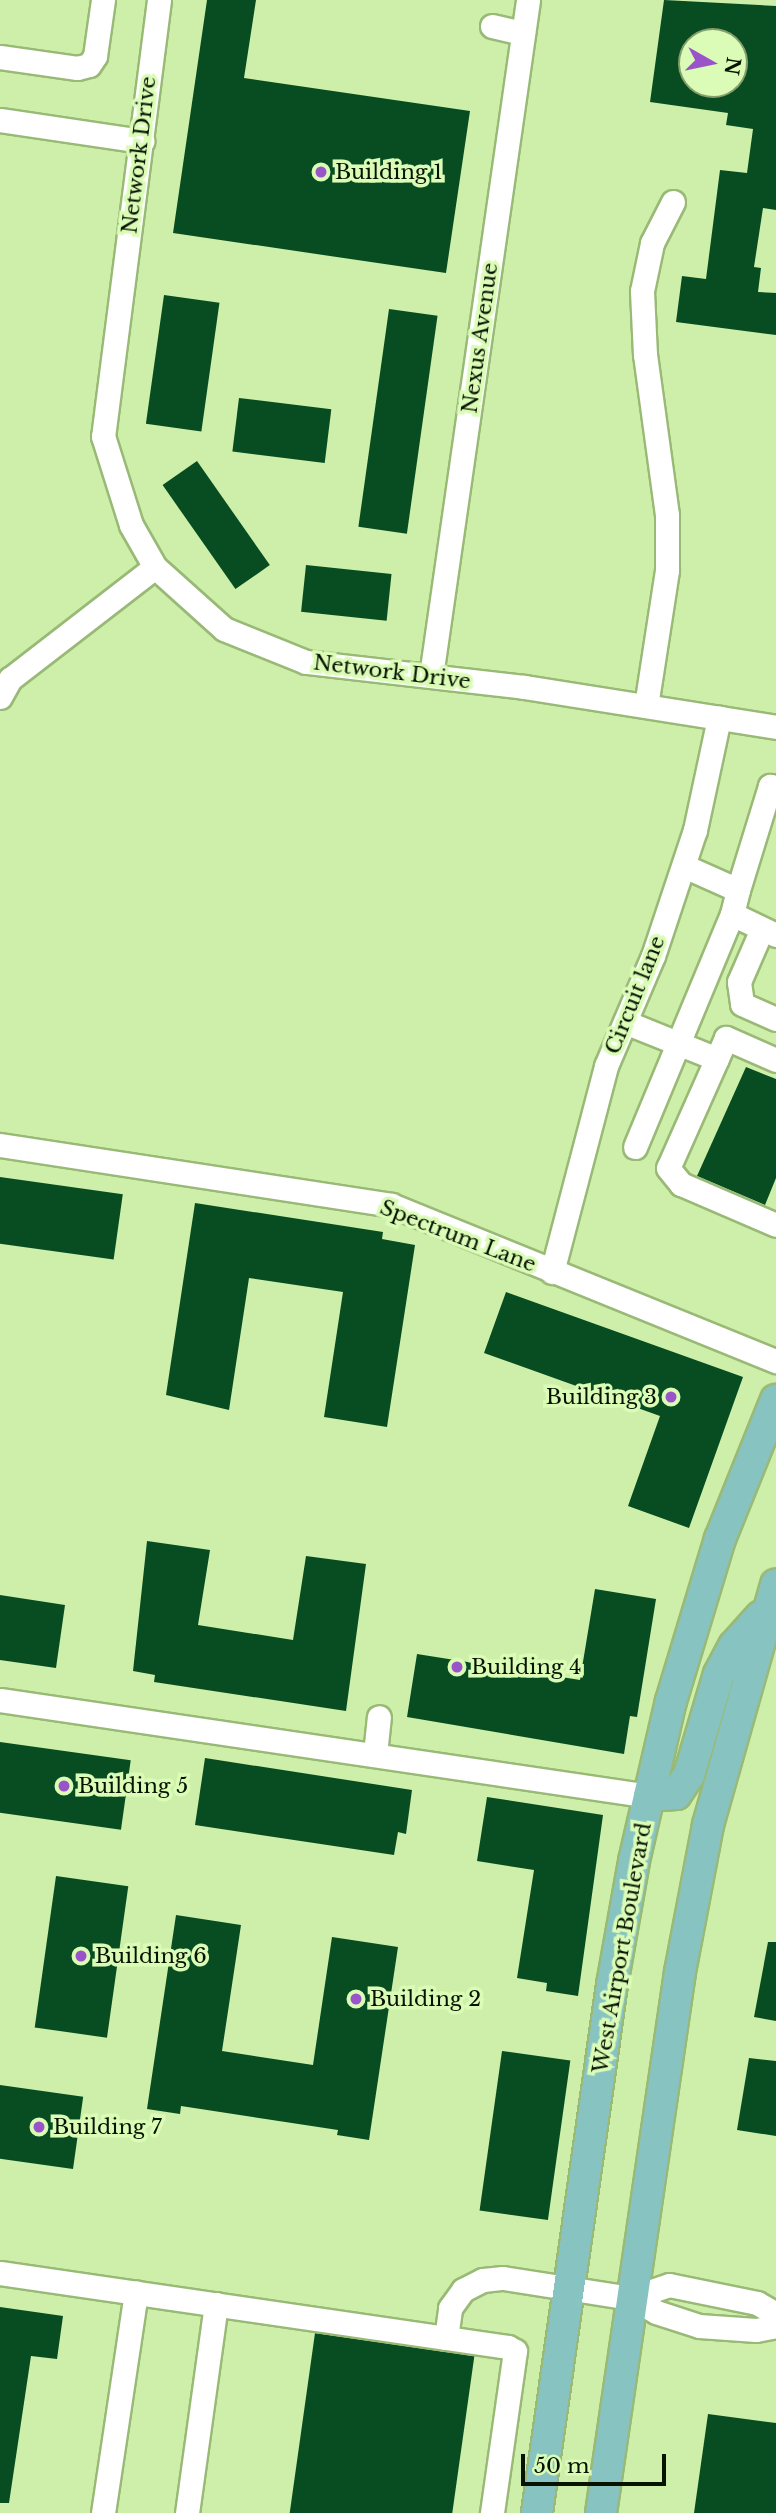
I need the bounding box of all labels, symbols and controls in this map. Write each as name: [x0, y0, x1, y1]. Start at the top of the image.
north arrow: [678, 28, 748, 98]
text: N: [720, 55, 745, 77]
street label: Network Drive: [117, 75, 161, 235]
place label: Building 1: [335, 159, 443, 185]
marker: Building 1: [313, 164, 329, 180]
street label: Nexus Avenue: [457, 261, 503, 415]
street label: Network Drive: [312, 650, 472, 694]
street label: Circuit lane: [600, 932, 670, 1058]
street label: Spectrum Lane: [376, 1195, 540, 1277]
place label: Building 3: [546, 1384, 657, 1410]
marker: Building 3: [663, 1389, 679, 1405]
place label: Building 4: [471, 1654, 582, 1680]
marker: Building 4: [449, 1659, 465, 1675]
place label: Building 5: [78, 1773, 188, 1799]
marker: Building 5: [56, 1778, 72, 1794]
street label: West Airport Boulevard: [587, 1820, 657, 2076]
place label: Building 6: [95, 1943, 207, 1969]
marker: Building 6: [73, 1948, 89, 1964]
place label: Building 2: [370, 1986, 481, 2012]
marker: Building 2: [348, 1991, 364, 2007]
place label: Building 7: [53, 2114, 162, 2140]
marker: Building 7: [31, 2119, 47, 2135]
scale bar: [524, 2440, 669, 2484]
text: 50 m: [534, 2453, 589, 2479]

